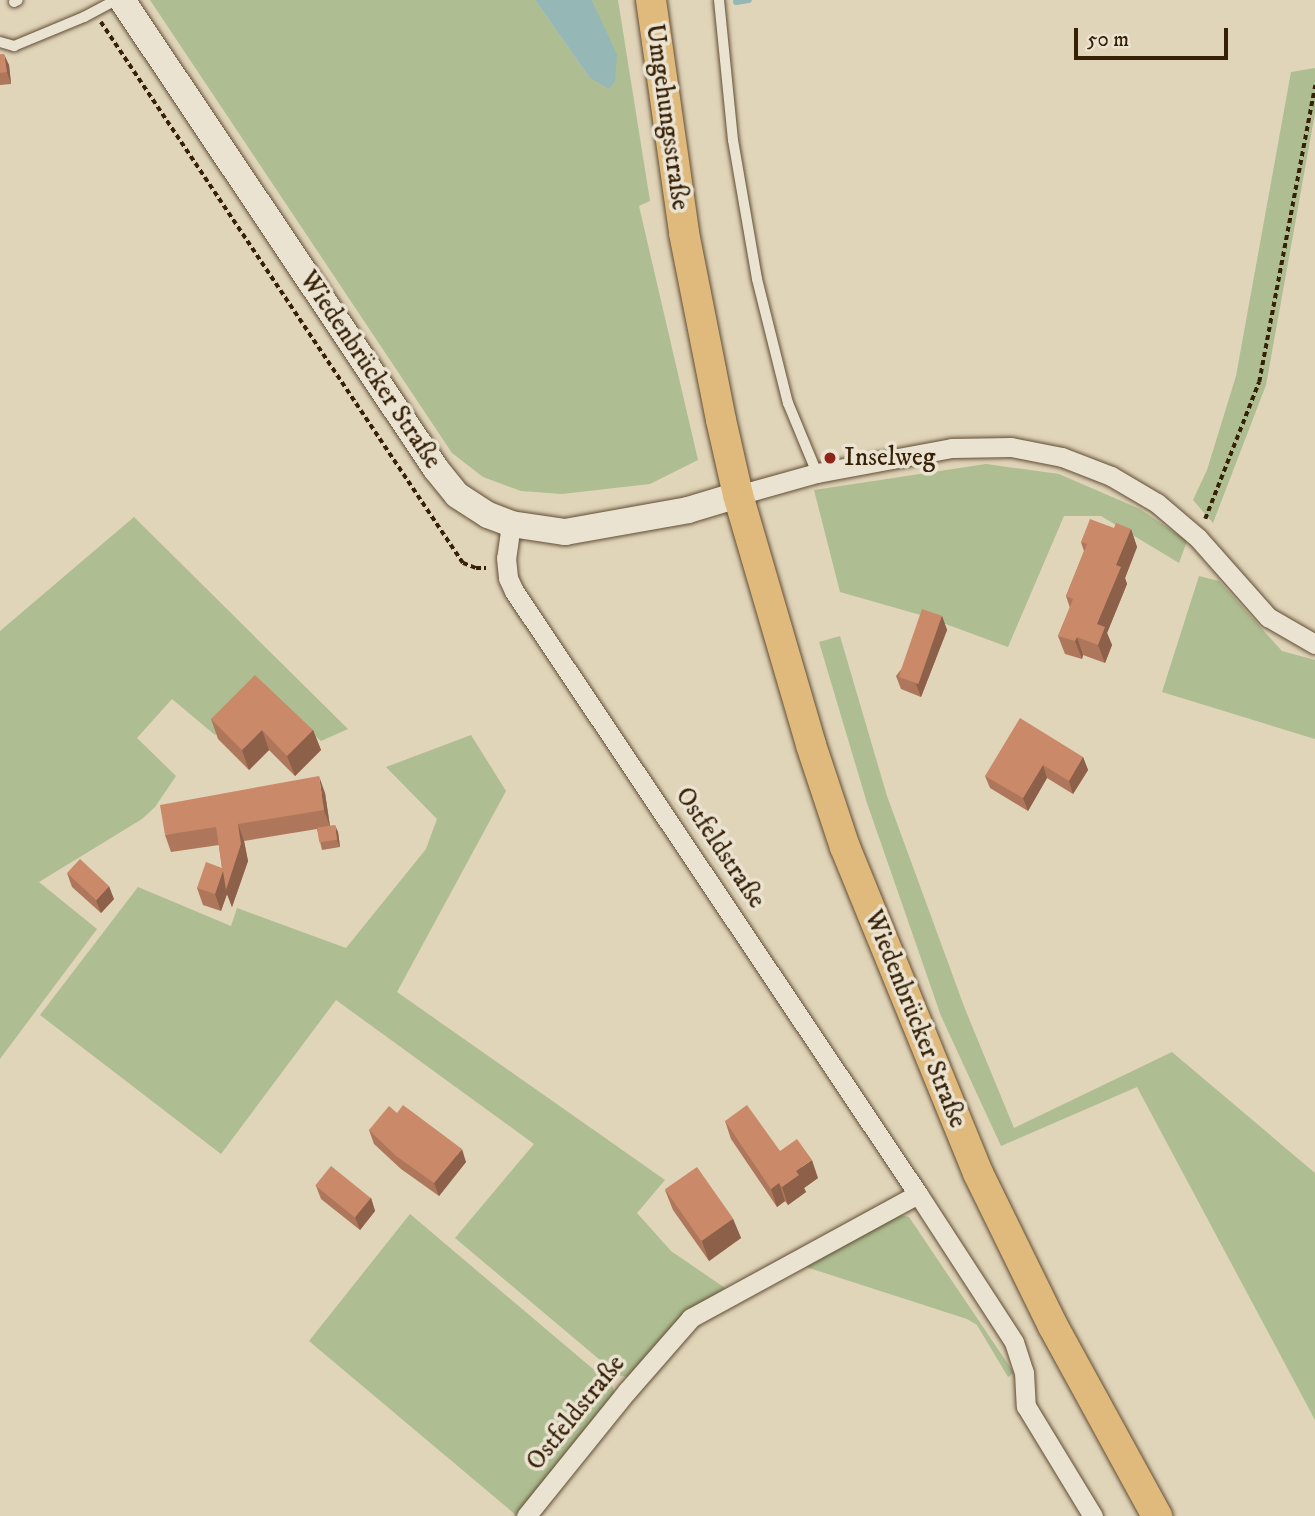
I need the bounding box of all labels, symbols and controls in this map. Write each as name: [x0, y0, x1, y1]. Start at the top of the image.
scale bar: [1077, 14, 1231, 58]
street label: Umgehungsstraße: [638, 22, 696, 212]
text: 50 m: [1087, 27, 1129, 53]
street label: Wiedenbrücker Straße: [292, 265, 448, 475]
place label: Inselweg: [844, 442, 935, 474]
marker: Inselweg: [822, 450, 838, 466]
street label: Ostfeldstraße: [668, 782, 772, 914]
street label: Wiedenbrücker Straße: [857, 906, 973, 1132]
street label: Ostfeldstraße: [520, 1349, 632, 1477]

